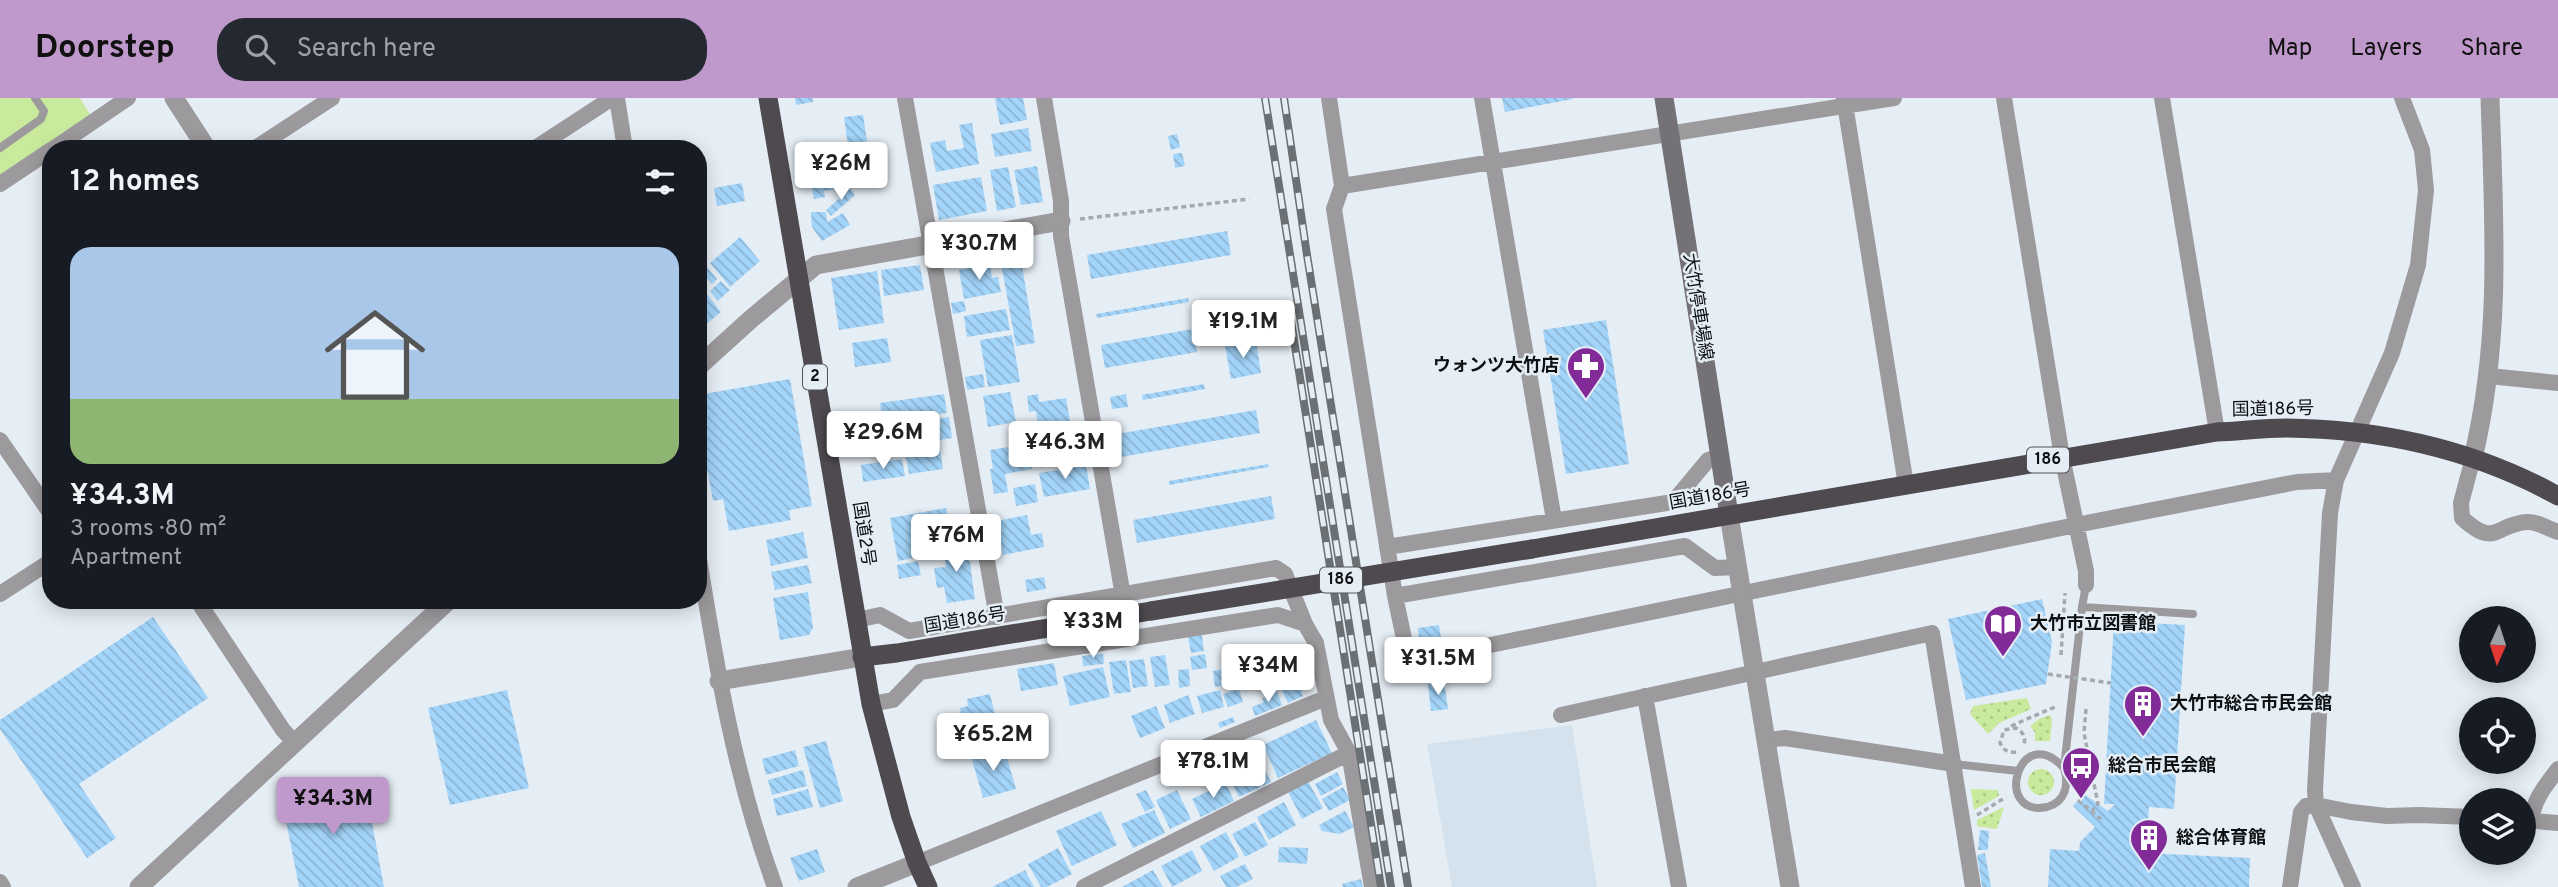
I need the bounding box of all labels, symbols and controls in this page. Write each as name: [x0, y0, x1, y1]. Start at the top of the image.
search box: [217, 18, 707, 81]
text: Doorstep: [35, 28, 175, 70]
icon: search: [241, 30, 279, 68]
text: Search here: [297, 33, 436, 66]
text: Map: [2267, 34, 2312, 64]
text: Layers: [2350, 34, 2422, 64]
text: Share: [2460, 34, 2523, 64]
pin: ¥26M: [800, 142, 882, 202]
text: ¥26M: [811, 150, 871, 179]
icon: filters: [641, 163, 679, 201]
text: 12 homes: [70, 164, 200, 201]
pin: ¥30.7M: [922, 222, 1036, 282]
text: ¥30.7M: [940, 230, 1018, 259]
street label: 大竹停車場線: [1677, 252, 1717, 362]
icon: home: [312, 292, 438, 418]
pin: ¥19.1M: [1186, 300, 1300, 360]
text: ¥19.1M: [1208, 308, 1278, 337]
pharmacy icon: ウォンツ大竹店: [1565, 345, 1607, 400]
place label: ウォンツ大竹店: [1433, 355, 1559, 378]
road number: 2: [803, 364, 827, 390]
street label: 国道186号: [2232, 398, 2314, 422]
pin: ¥29.6M: [826, 412, 940, 471]
text: ¥29.6M: [843, 419, 923, 448]
pin: ¥46.3M: [1008, 422, 1122, 481]
text: ¥46.3M: [1025, 429, 1105, 458]
road number: 186: [2027, 448, 2069, 472]
text: ¥34.3M: [70, 478, 175, 515]
street label: 国道186号: [1667, 479, 1753, 515]
street label: 国道2号: [847, 500, 879, 568]
pin: ¥76M: [915, 514, 997, 574]
text: 3 rooms · 80 m²: [70, 515, 226, 544]
text: ¥76M: [927, 522, 985, 551]
text: Apartment: [70, 544, 182, 573]
road number: 186: [1320, 568, 1362, 593]
pin: ¥33M: [1052, 601, 1134, 660]
street label: 国道186号: [922, 603, 1008, 639]
library icon: 大竹市立図書館: [1982, 603, 2024, 658]
north arrow: [2459, 606, 2536, 682]
map controls: [2459, 606, 2536, 865]
text: ¥33M: [1063, 608, 1123, 637]
place label: 大竹市立図書館: [2030, 613, 2156, 636]
pin: ¥31.5M: [1381, 638, 1495, 697]
pin: ¥34M: [1227, 644, 1309, 704]
text: ¥31.5M: [1400, 645, 1476, 674]
text: ¥34M: [1237, 652, 1299, 681]
building icon: 大竹市総合市民会館: [2122, 683, 2164, 738]
place label: 大竹市総合市民会館: [2170, 693, 2332, 716]
button: locate: [2459, 697, 2536, 774]
pin: ¥65.2M: [936, 714, 1050, 773]
text: ¥65.2M: [953, 721, 1033, 750]
pin: ¥78.1M: [1156, 740, 1270, 800]
bus stop icon: 総合市民会館: [2060, 745, 2102, 800]
text: ¥78.1M: [1177, 748, 1249, 777]
place label: 総合市民会館: [2108, 755, 2216, 778]
pin: ¥34.3M: [276, 778, 390, 837]
text: ¥34.3M: [293, 785, 373, 814]
button: layers: [2459, 788, 2536, 865]
building icon: 総合体育館: [2128, 817, 2170, 872]
place label: 総合体育館: [2176, 827, 2266, 850]

